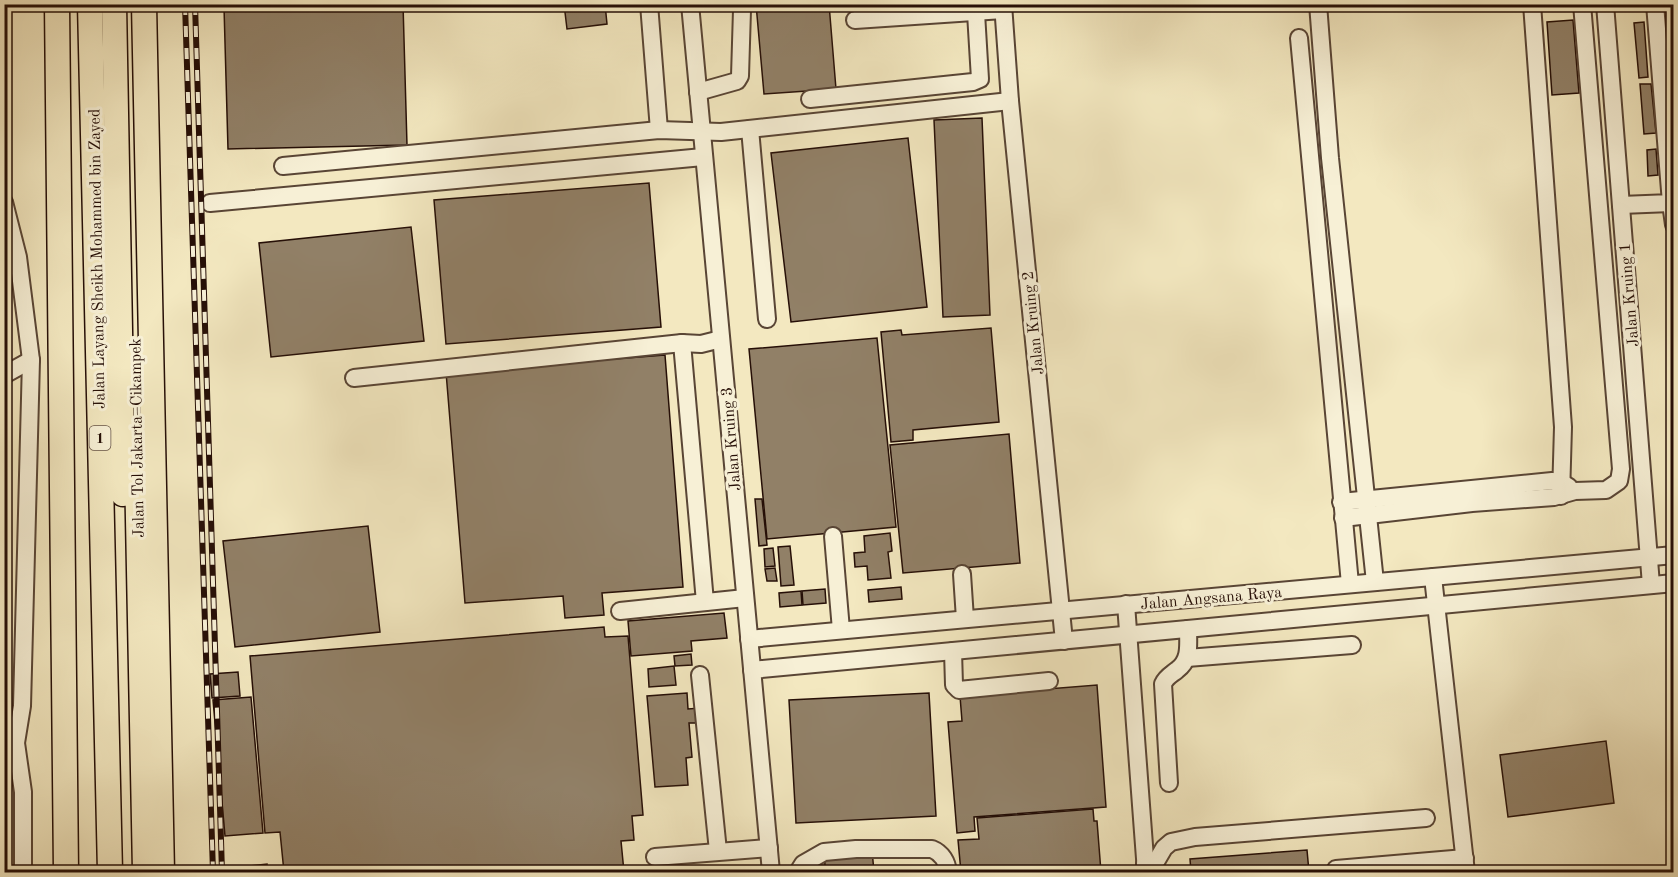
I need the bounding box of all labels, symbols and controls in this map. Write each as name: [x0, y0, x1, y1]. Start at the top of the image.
street label: Jalan Layang Sheikh Mohammed bin Zayed: [87, 109, 109, 409]
street label: Jalan Kruing 1: [1617, 242, 1643, 348]
street label: Jalan Kruing 2: [1021, 270, 1047, 376]
street label: Jalan Tol Jakarta–Cikampek: [128, 338, 148, 538]
street label: Jalan Kruing 3: [719, 386, 745, 492]
road number: 1: [90, 426, 110, 450]
street label: Jalan Angsana Raya: [1140, 585, 1283, 613]

